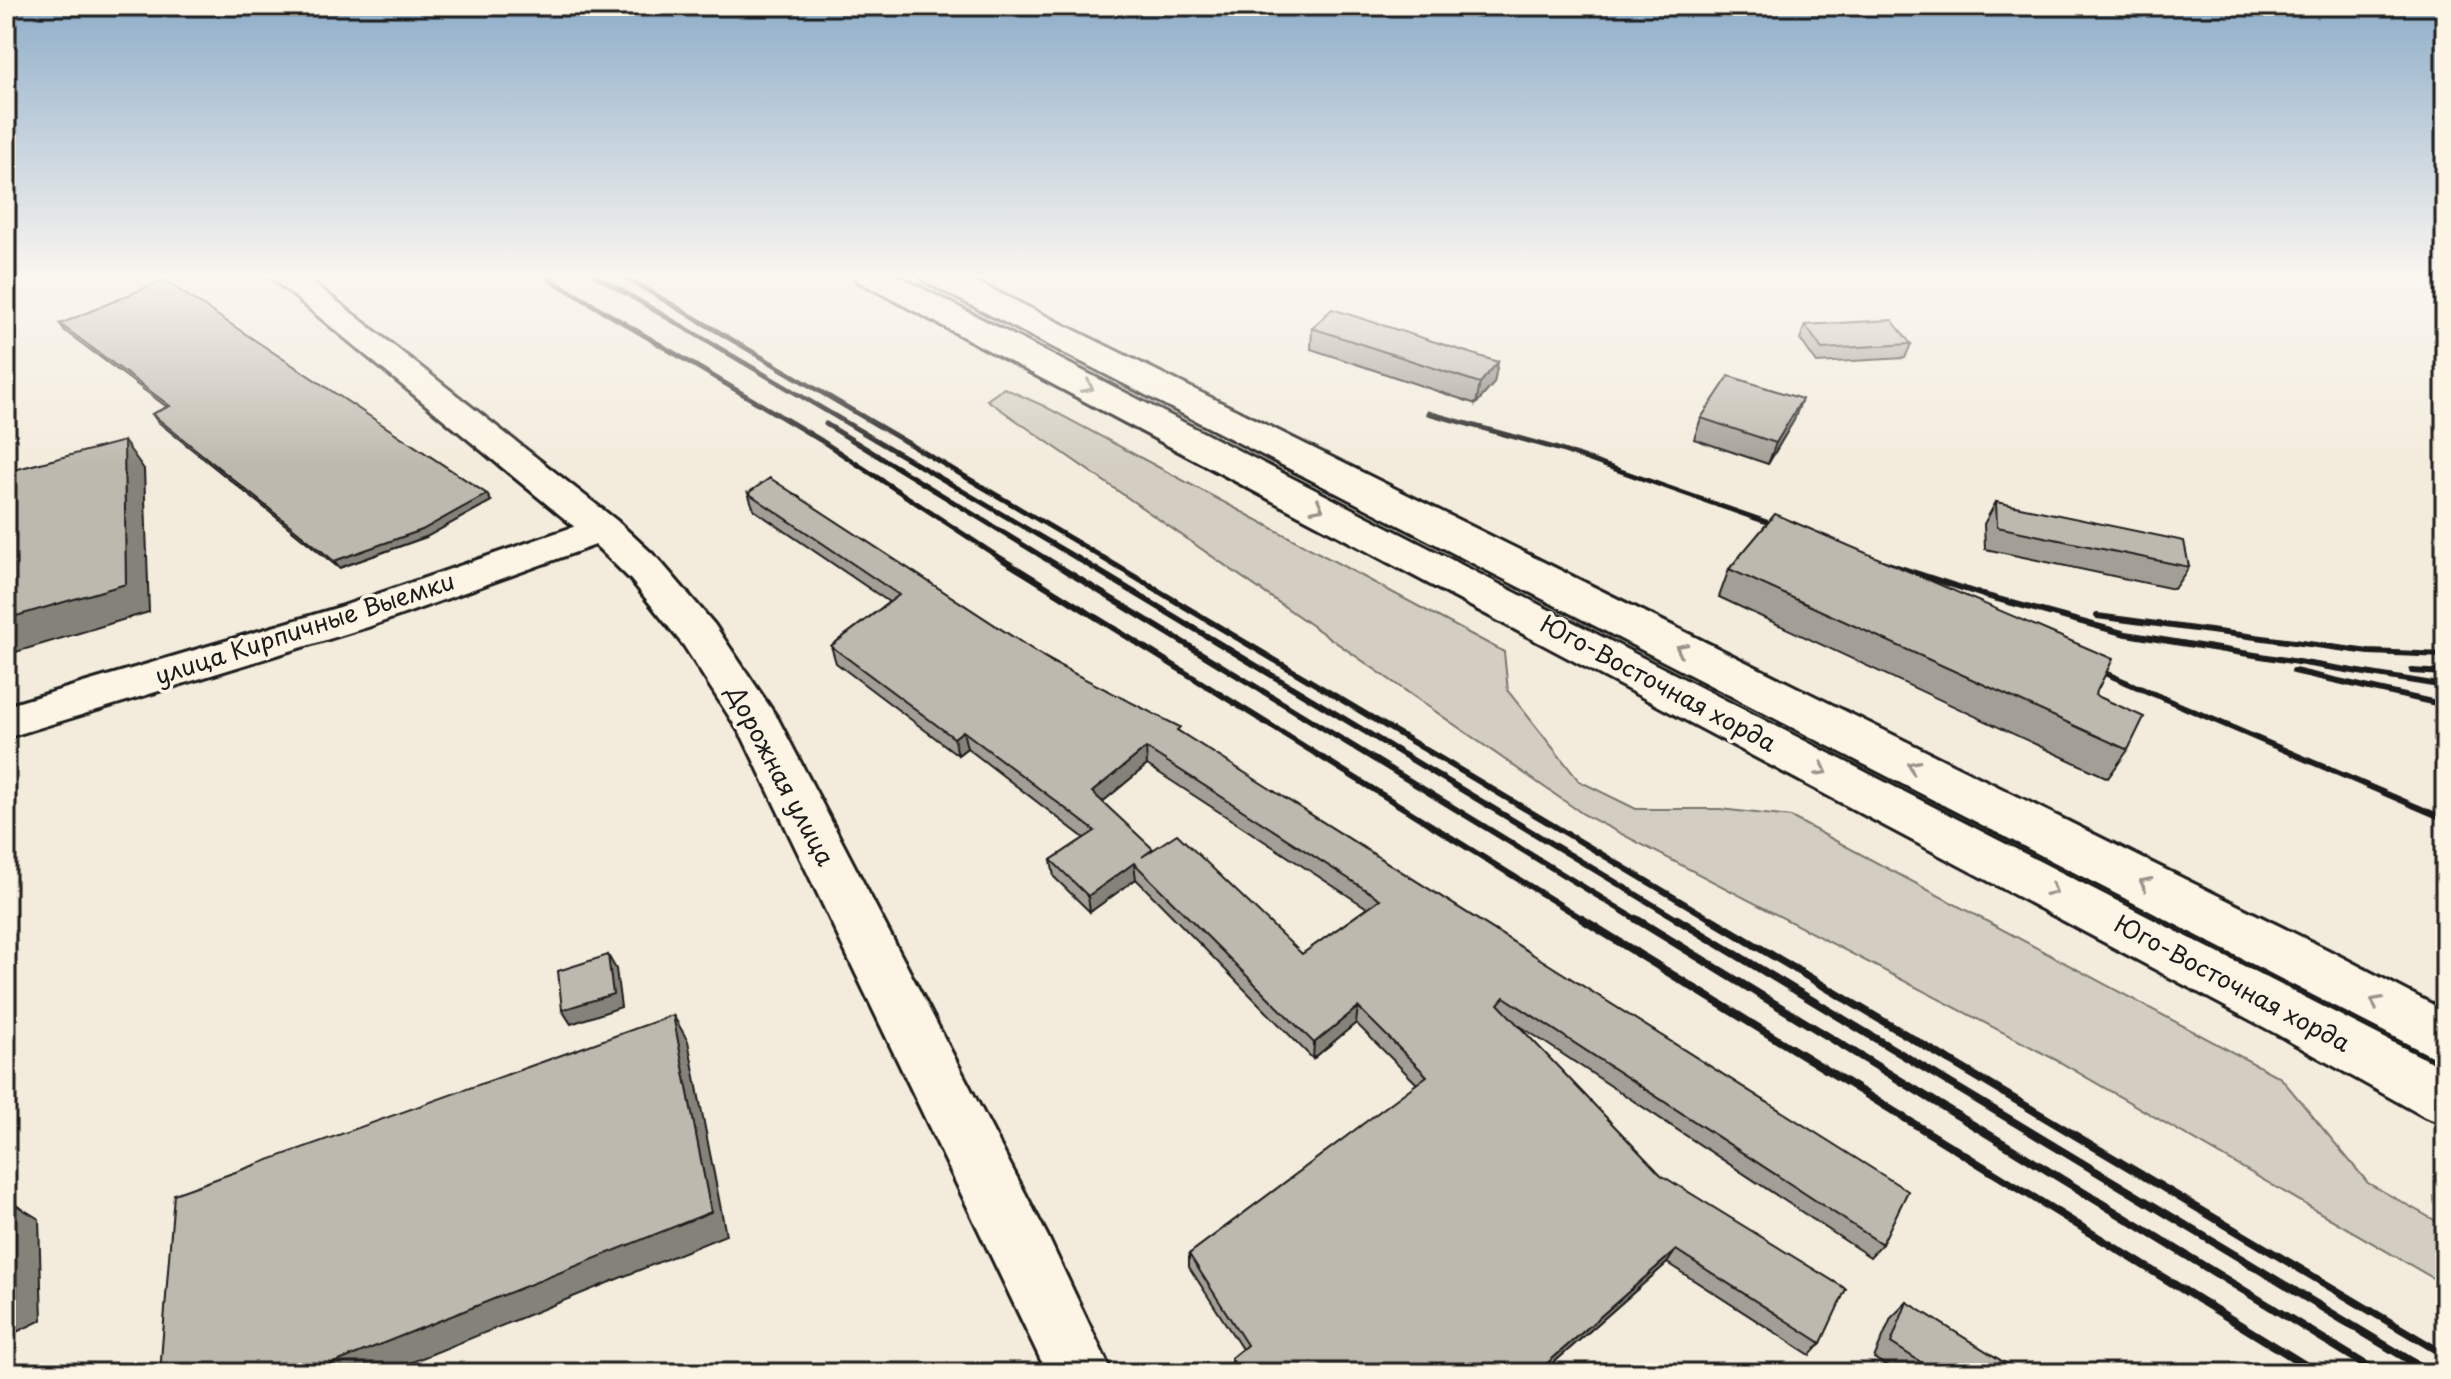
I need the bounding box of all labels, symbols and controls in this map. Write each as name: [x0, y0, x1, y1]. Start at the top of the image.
one-way arrow: [1079, 378, 1094, 393]
one-way arrow: [1310, 497, 1325, 513]
street label: улица Кирпичные Выемки: [150, 562, 459, 693]
street label: Юго-Восточная хорда: [1534, 605, 1783, 760]
one-way arrow: [1674, 643, 1689, 658]
street label: Дорожная улица: [719, 678, 845, 872]
one-way arrow: [1814, 760, 1828, 775]
one-way arrow: [1906, 760, 1921, 775]
one-way arrow: [2138, 877, 2153, 893]
one-way arrow: [2044, 880, 2059, 895]
street label: Юго-Восточная хорда: [2108, 905, 2357, 1060]
one-way arrow: [2370, 996, 2384, 1011]

